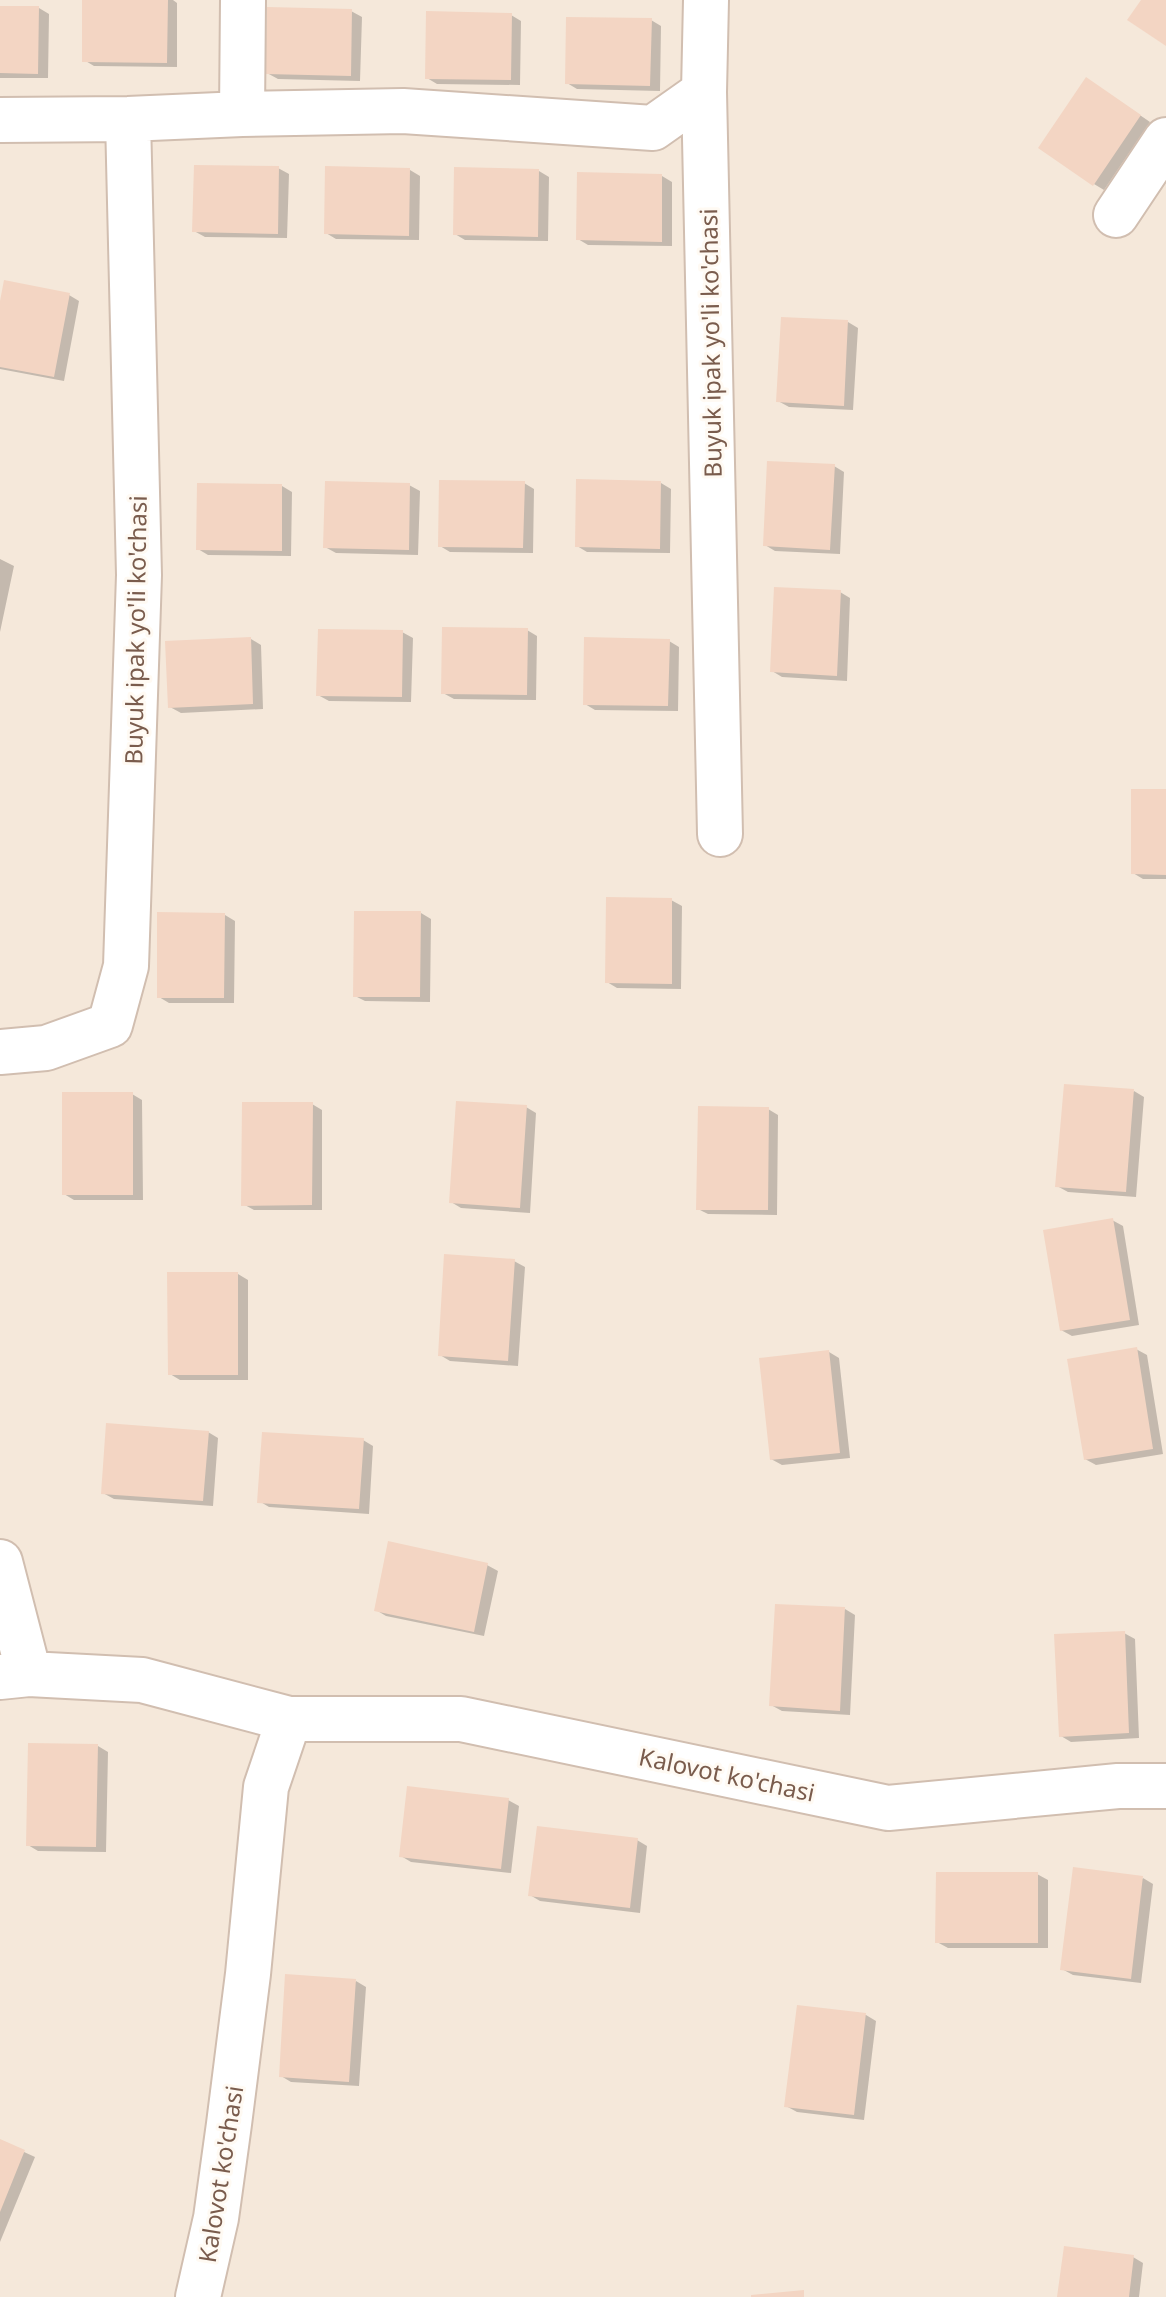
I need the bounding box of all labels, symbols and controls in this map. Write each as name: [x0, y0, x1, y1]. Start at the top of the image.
street label: Buyuk ipak yo'li ko'chasi: [691, 208, 729, 478]
street label: Buyuk ipak yo'li ko'chasi: [116, 495, 154, 765]
street label: Kalovot ko'chasi: [636, 1739, 818, 1809]
street label: Kalovot ko'chasi: [190, 2083, 250, 2265]

